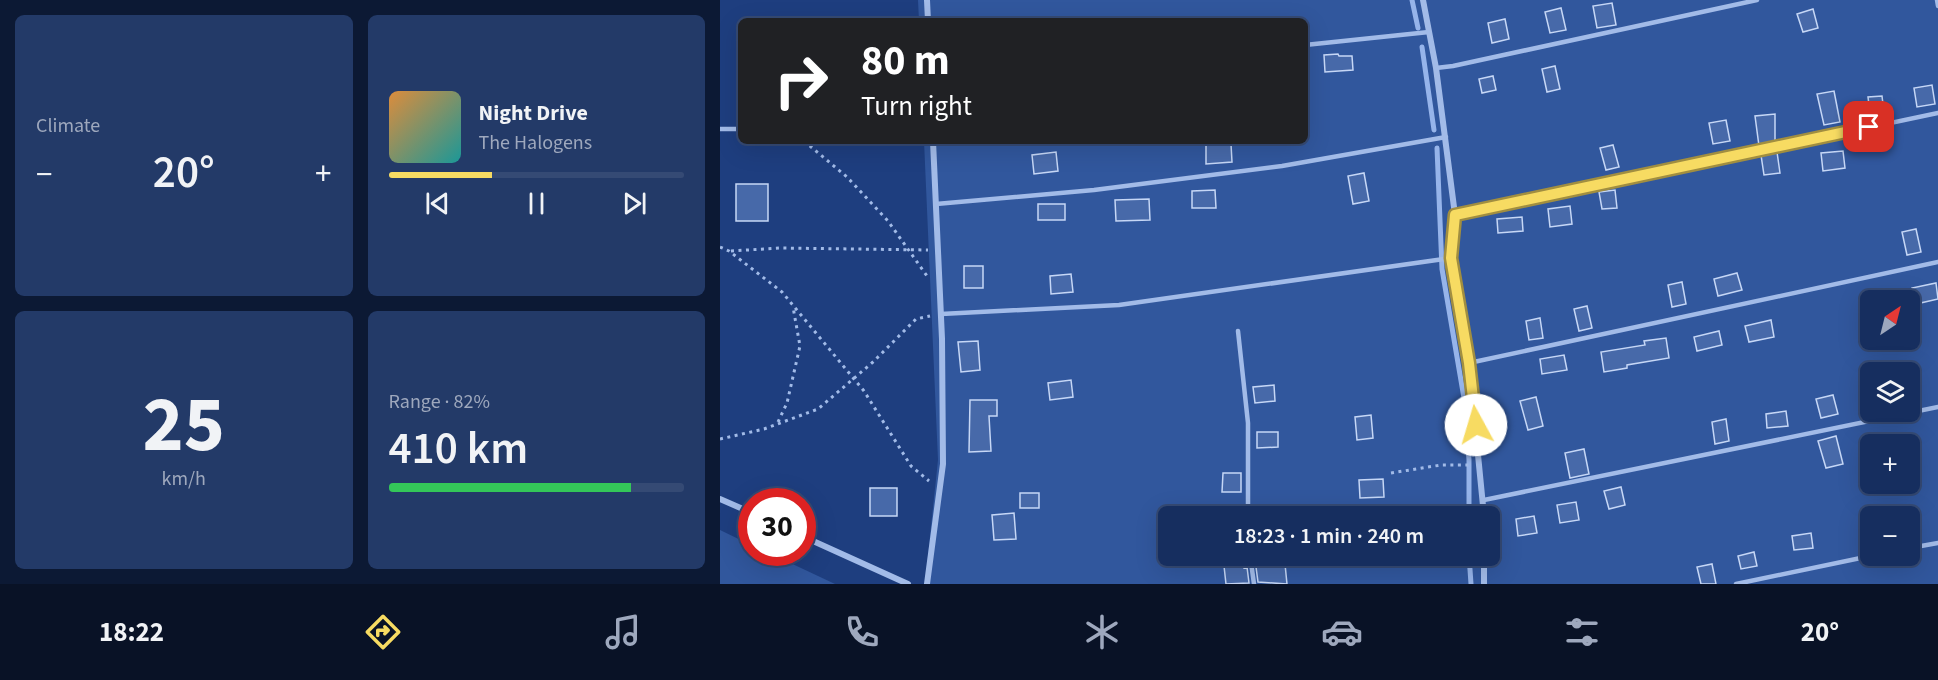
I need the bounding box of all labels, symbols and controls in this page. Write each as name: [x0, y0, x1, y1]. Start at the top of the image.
text: 80 m: [861, 31, 950, 91]
icon: right: [762, 42, 840, 120]
text: Turn right: [861, 87, 972, 126]
text: Night Drive: [479, 97, 588, 129]
pin: [1843, 101, 1894, 152]
icon: arrive: [1852, 110, 1885, 143]
text: Climate: [36, 112, 100, 140]
text: The Halogens: [479, 129, 592, 157]
text: 20°: [153, 141, 215, 205]
text: −: [36, 151, 52, 198]
text: +: [315, 151, 332, 198]
icon: previous: [421, 187, 454, 220]
icon: pause: [520, 187, 553, 220]
icon: next: [618, 187, 651, 220]
north arrow: [1860, 290, 1920, 350]
map controls: [1860, 290, 1920, 566]
button: layers: [1860, 362, 1920, 422]
text: 25: [143, 370, 225, 481]
text: Range · 82%: [389, 388, 490, 416]
position arrow: [1444, 393, 1508, 457]
text: 410 km: [389, 417, 528, 481]
button: +: [1860, 434, 1920, 494]
text: km/h: [162, 465, 206, 493]
speed limit sign: 30: [738, 488, 816, 566]
button: −: [1860, 506, 1920, 566]
text: 18:23 · 1 min · 240 m: [1234, 520, 1424, 552]
icon: directions: [362, 611, 404, 653]
icon: music: [602, 611, 644, 653]
icon: phone: [841, 611, 883, 653]
icon: climate: [1081, 611, 1123, 653]
icon: car: [1321, 611, 1363, 653]
icon: filters: [1561, 611, 1603, 653]
text: 18:22: [99, 613, 164, 652]
text: 20°: [1801, 613, 1839, 652]

